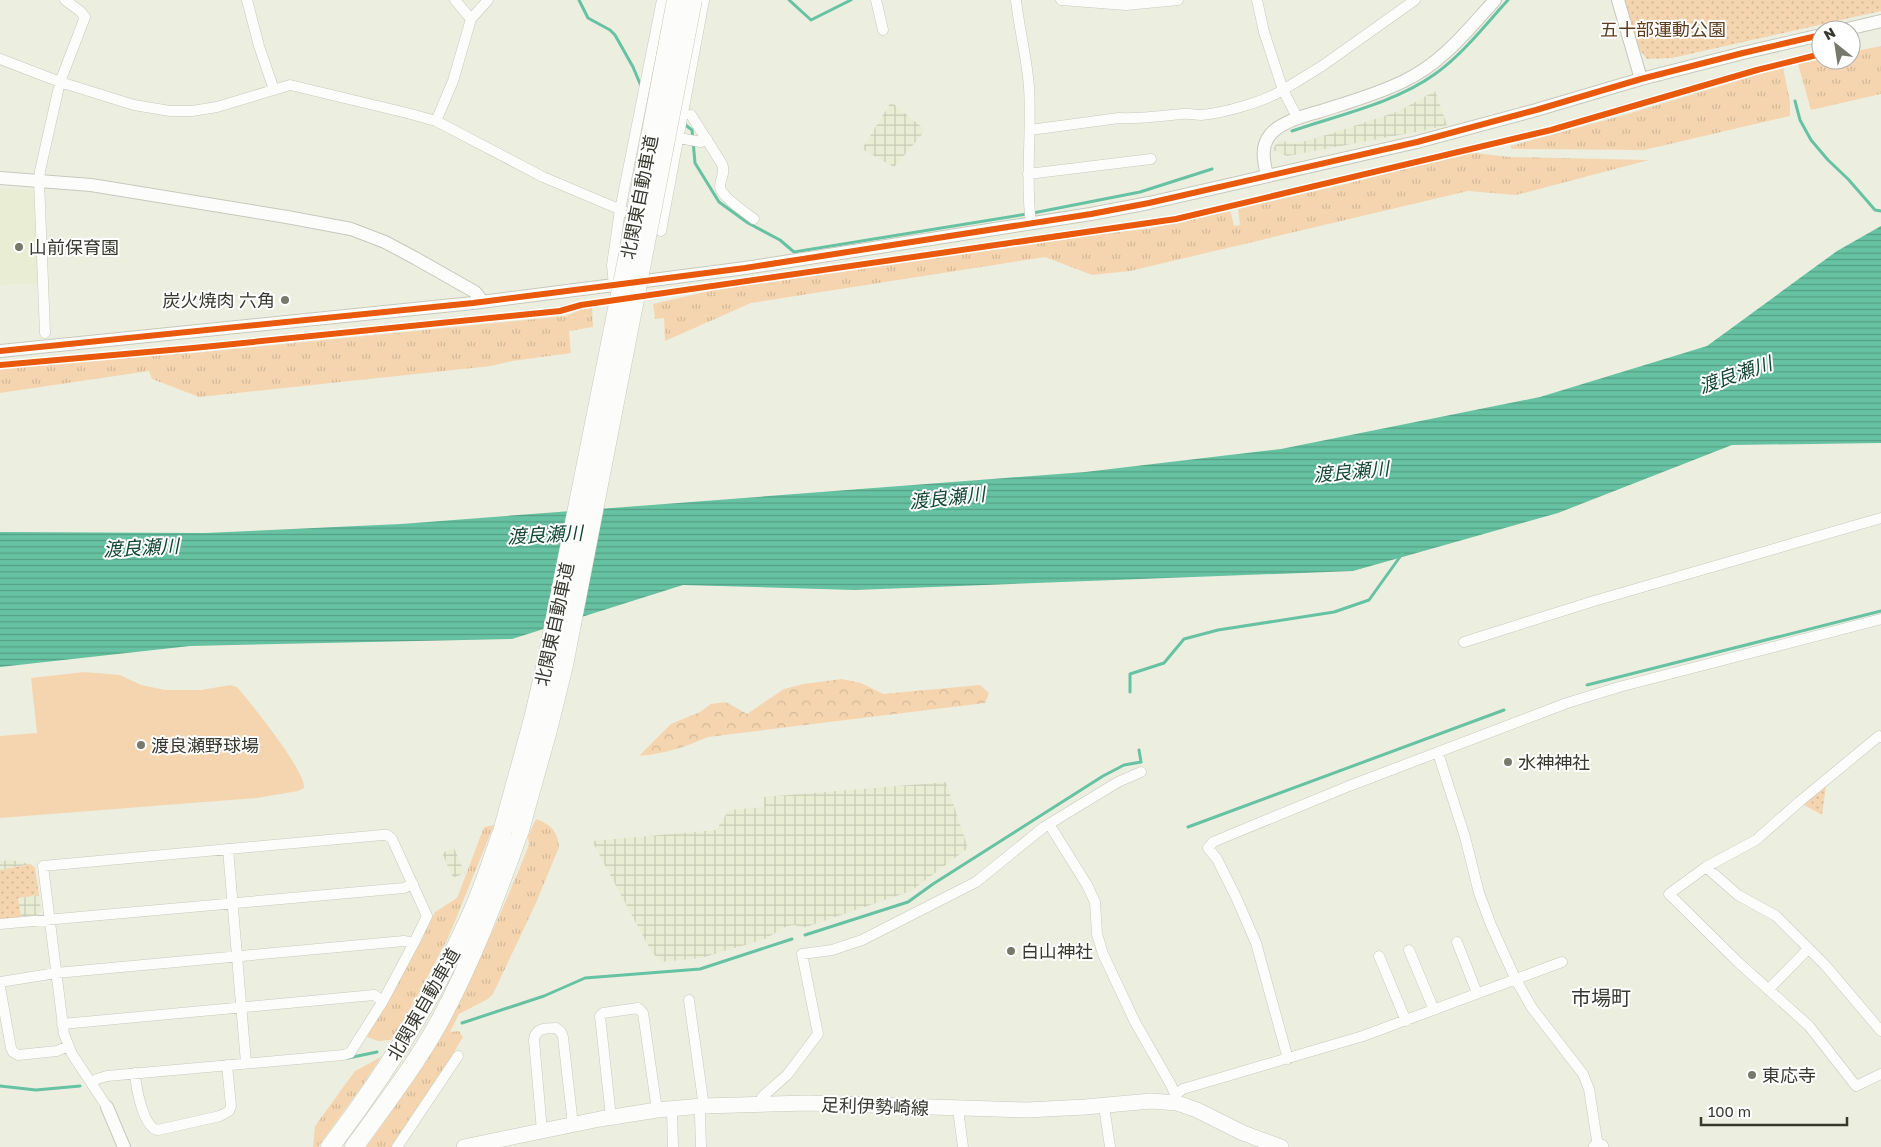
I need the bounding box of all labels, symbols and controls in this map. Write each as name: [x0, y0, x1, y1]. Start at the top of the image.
park label: 五十部運動公園: [1600, 18, 1726, 40]
north arrow: [1811, 20, 1861, 70]
text: N: [1820, 23, 1838, 43]
street label: 北関東自動車道: [616, 133, 662, 261]
place label: 山前保育園: [29, 236, 119, 258]
marker: 山前保育園: [13, 241, 25, 253]
place label: 炭火焼肉 六角: [163, 289, 275, 311]
marker: 炭火焼肉 六角: [279, 294, 291, 306]
water label: 渡良瀬川: [1695, 350, 1777, 397]
water label: 渡良瀬川: [1312, 456, 1392, 486]
water label: 渡良瀬川: [908, 481, 988, 512]
water label: 渡良瀬川: [506, 520, 586, 547]
water label: 渡良瀬川: [102, 533, 182, 560]
street label: 北関東自動車道: [530, 560, 578, 688]
place label: 渡良瀬野球場: [151, 734, 259, 756]
marker: 渡良瀬野球場: [135, 739, 147, 751]
place label: 水神神社: [1518, 751, 1590, 773]
marker: 水神神社: [1502, 756, 1514, 768]
place label: 白山神社: [1021, 940, 1093, 962]
street label: 北関東自動車道: [382, 944, 464, 1064]
marker: 白山神社: [1005, 945, 1017, 957]
district label: 市場町: [1571, 985, 1631, 1009]
place label: 東応寺: [1762, 1064, 1816, 1086]
marker: 東応寺: [1746, 1069, 1758, 1081]
street label: 足利伊勢崎線: [821, 1093, 929, 1119]
scale bar: [1701, 1094, 1847, 1126]
text: 100 m: [1708, 1102, 1751, 1120]

